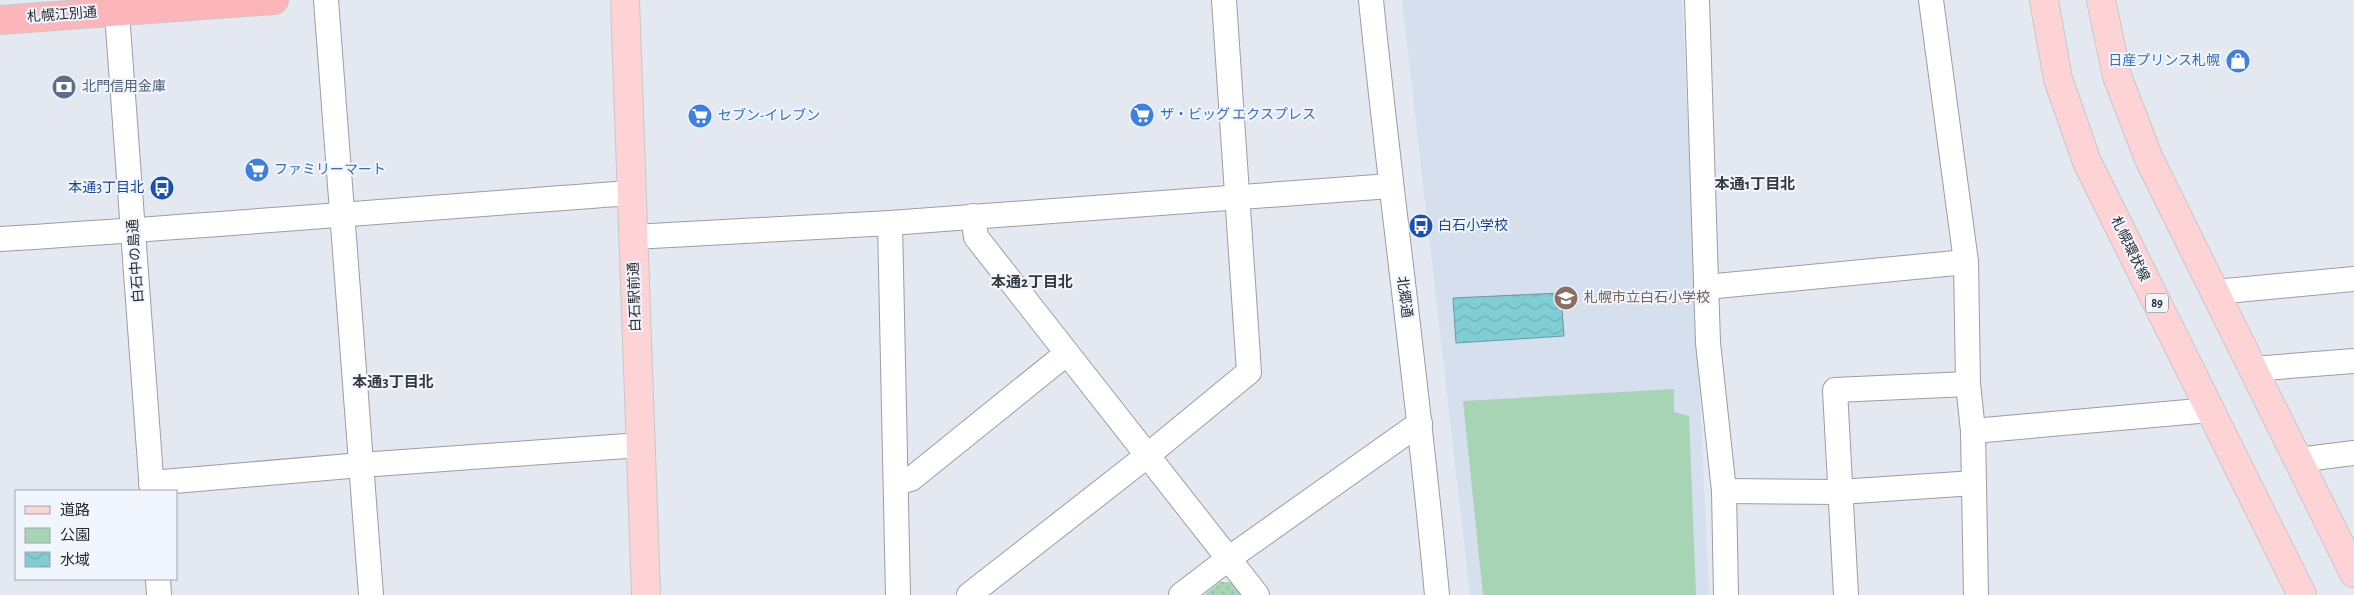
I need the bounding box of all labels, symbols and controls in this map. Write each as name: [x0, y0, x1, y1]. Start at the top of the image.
street label: 札幌江別通: [27, 5, 97, 24]
shop icon: 日産プリンス札幌: [2225, 48, 2251, 74]
place label: 日産プリンス札幌: [2108, 53, 2220, 68]
bank icon: 北門信用金庫: [51, 74, 77, 100]
place label: 北門信用金庫: [82, 78, 166, 94]
supermarket icon: ザ・ビッグ エクスプレス: [1129, 102, 1155, 128]
supermarket icon: セブン-イレブン: [687, 103, 713, 129]
place label: セブン-イレブン: [718, 107, 820, 123]
place label: ザ・ビッグ エクスプレス: [1160, 107, 1316, 122]
supermarket icon: ファミリーマート: [244, 157, 270, 183]
place label: ファミリーマート: [274, 163, 386, 177]
bus stop icon: 本通3丁目北: [149, 175, 175, 201]
district label: 本通1丁目北: [1715, 176, 1795, 192]
place label: 本通3丁目北: [68, 179, 144, 195]
bus stop icon: 白石小学校: [1408, 213, 1434, 239]
street label: 札幌環状線: [2108, 214, 2153, 284]
place label: 白石小学校: [1438, 218, 1508, 233]
street label: 白石中の島通: [125, 219, 146, 303]
street label: 白石駅前通: [625, 262, 643, 332]
district label: 本通2丁目北: [991, 274, 1073, 290]
street label: 北郷通: [1394, 275, 1415, 319]
school or university icon: 札幌市立白石小学校: [1553, 285, 1579, 311]
place label: 札幌市立白石小学校: [1584, 290, 1710, 305]
road number: 89: [2146, 294, 2168, 312]
district label: 本通3丁目北: [352, 374, 434, 390]
legend: [15, 490, 178, 580]
text: 道路: [60, 502, 90, 518]
text: 公園: [60, 527, 90, 543]
text: 水域: [60, 552, 90, 568]

